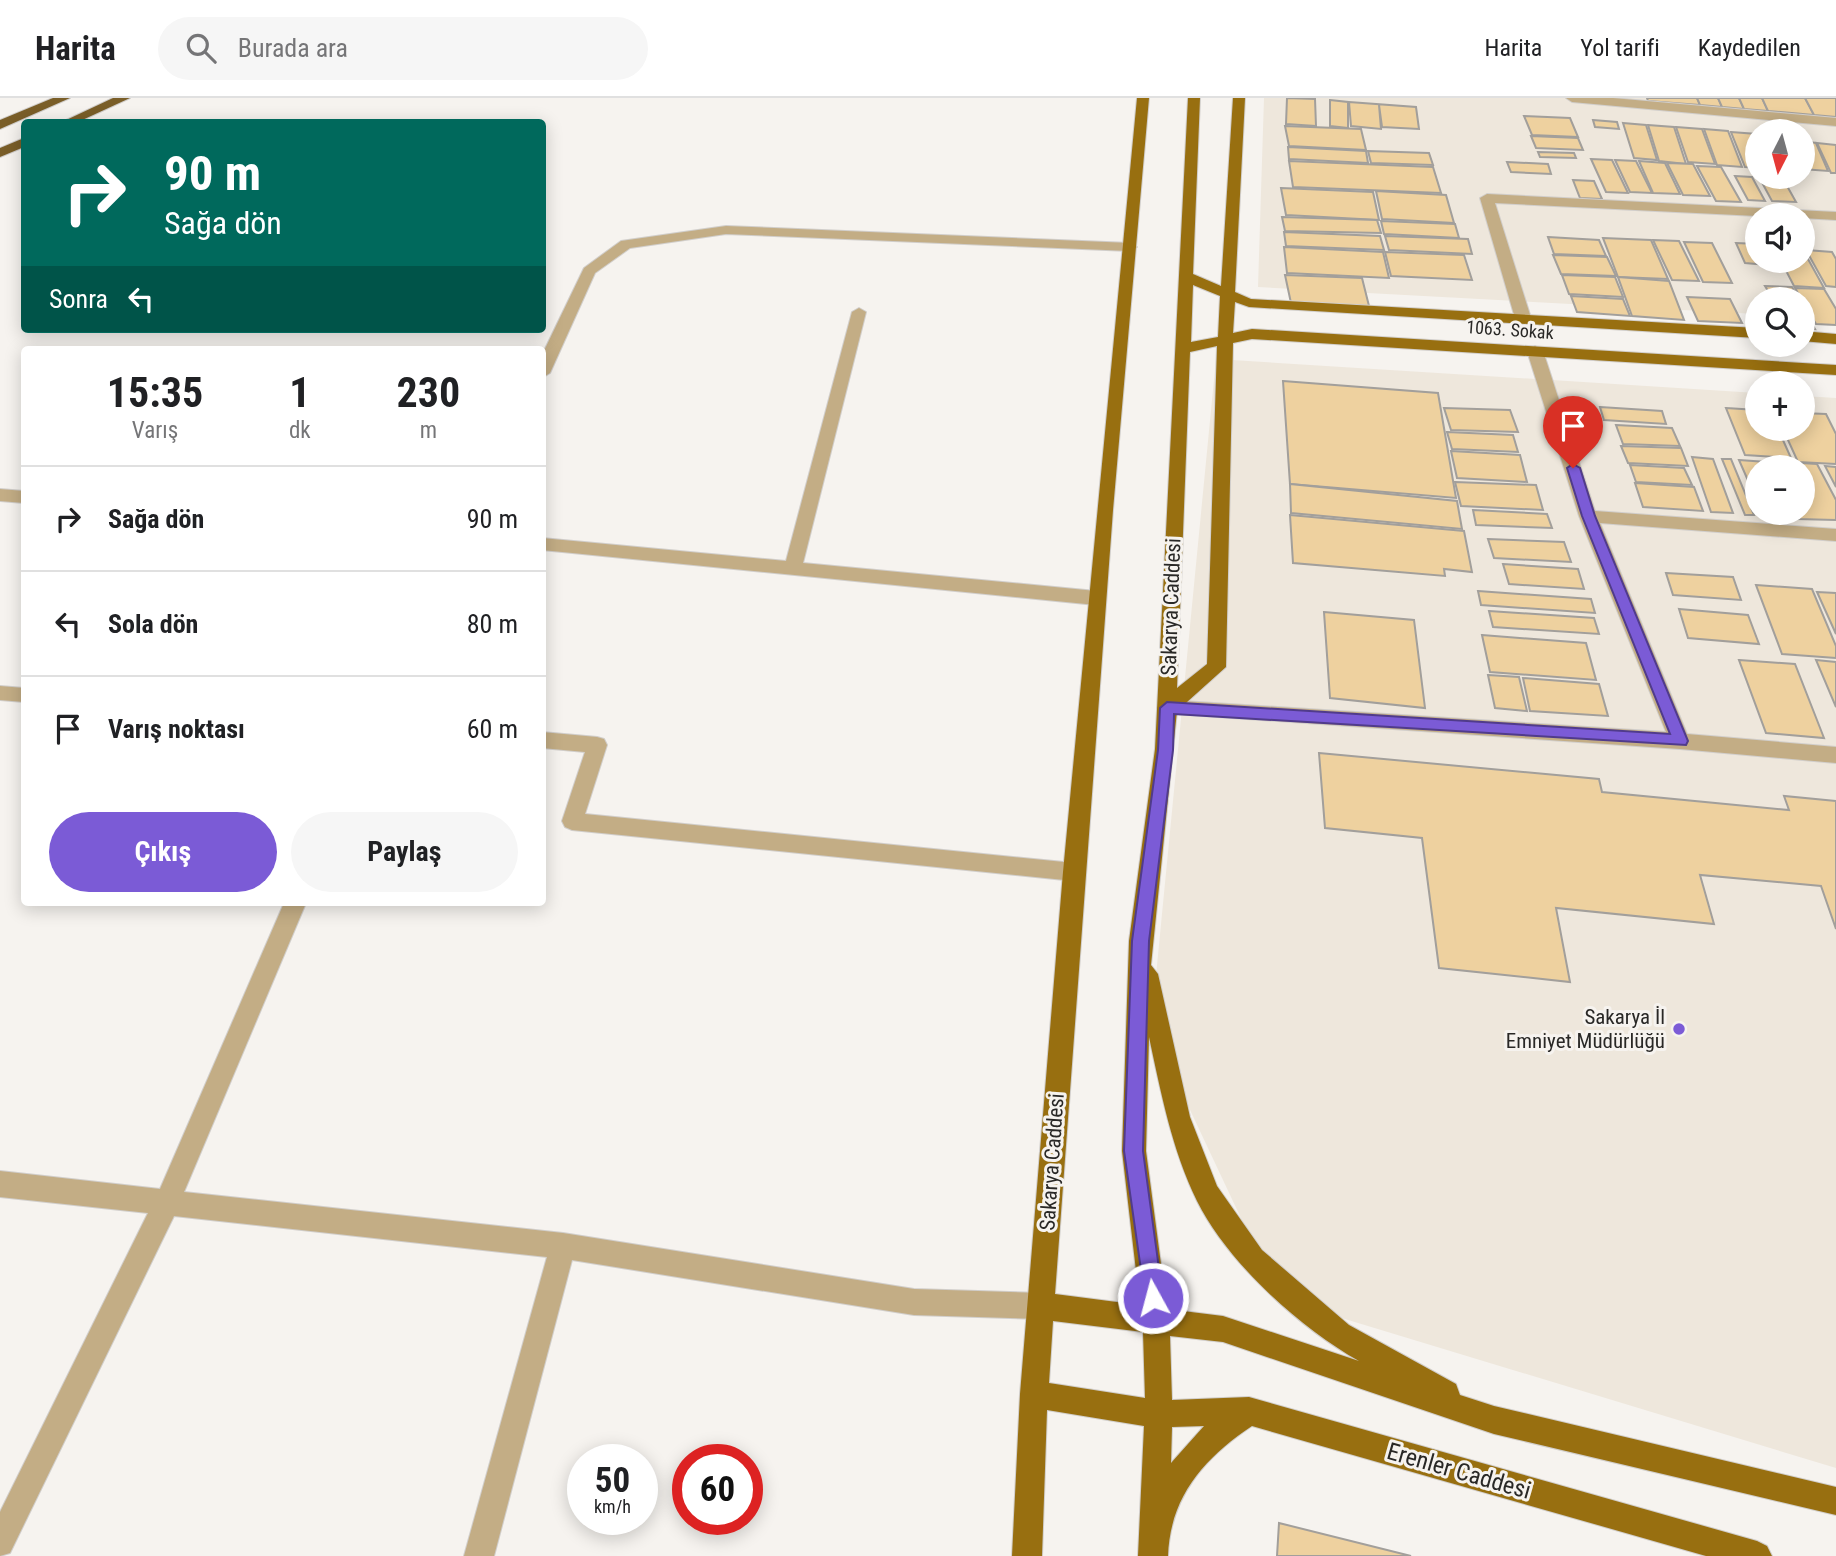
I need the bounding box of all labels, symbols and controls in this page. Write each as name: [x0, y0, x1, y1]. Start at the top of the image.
search box: [158, 17, 648, 80]
text: Harita: [35, 29, 116, 68]
icon: search: [182, 29, 220, 67]
text: Burada ara: [238, 33, 348, 63]
text: Harita: [1485, 34, 1542, 62]
text: Yol tarifi: [1580, 34, 1660, 62]
text: Kaydedilen: [1698, 34, 1801, 62]
north arrow: [1745, 119, 1815, 189]
map controls: [1745, 119, 1815, 525]
text: 90 m: [164, 145, 261, 202]
icon: right: [49, 147, 140, 238]
button: sound: [1745, 203, 1815, 273]
text: Sağa dön: [164, 204, 282, 242]
icon: left: [122, 280, 160, 318]
text: Sonra: [49, 284, 108, 314]
button: search: [1745, 287, 1815, 357]
street label: 1063. Sokak: [1466, 316, 1554, 343]
text: 15:35: [107, 368, 203, 417]
text: 1: [289, 368, 310, 417]
text: 230: [397, 368, 460, 417]
button: +: [1745, 371, 1815, 441]
pin: [1543, 396, 1603, 468]
icon: arrive: [1554, 407, 1592, 445]
text: Varış: [132, 417, 178, 444]
text: dk: [289, 417, 311, 444]
text: m: [420, 417, 437, 444]
button: −: [1745, 455, 1815, 525]
icon: right: [49, 500, 87, 538]
text: Sağa dön: [108, 504, 204, 534]
text: 90 m: [467, 504, 518, 534]
street label: Sakarya Caddesi: [1157, 538, 1185, 676]
icon: left: [49, 605, 87, 643]
text: Sola dön: [108, 609, 198, 639]
text: 80 m: [467, 609, 518, 639]
icon: arrive: [49, 710, 87, 748]
text: Varış noktası: [108, 714, 245, 744]
text: 60 m: [467, 714, 518, 744]
button: Çıkış: [49, 812, 277, 892]
button: Paylaş: [291, 812, 518, 892]
place label: Sakarya İl Emniyet Müdürlüğü: [1506, 1005, 1665, 1053]
marker: Sakarya İl Emniyet Müdürlüğü: [1671, 1021, 1687, 1037]
street label: Sakarya Caddesi: [1035, 1093, 1069, 1231]
position arrow: [1116, 1261, 1190, 1335]
street label: Erenler Caddesi: [1384, 1437, 1534, 1505]
speed limit sign: 60: [672, 1444, 763, 1535]
text: 50: [595, 1460, 630, 1501]
text: km/h: [594, 1496, 631, 1517]

